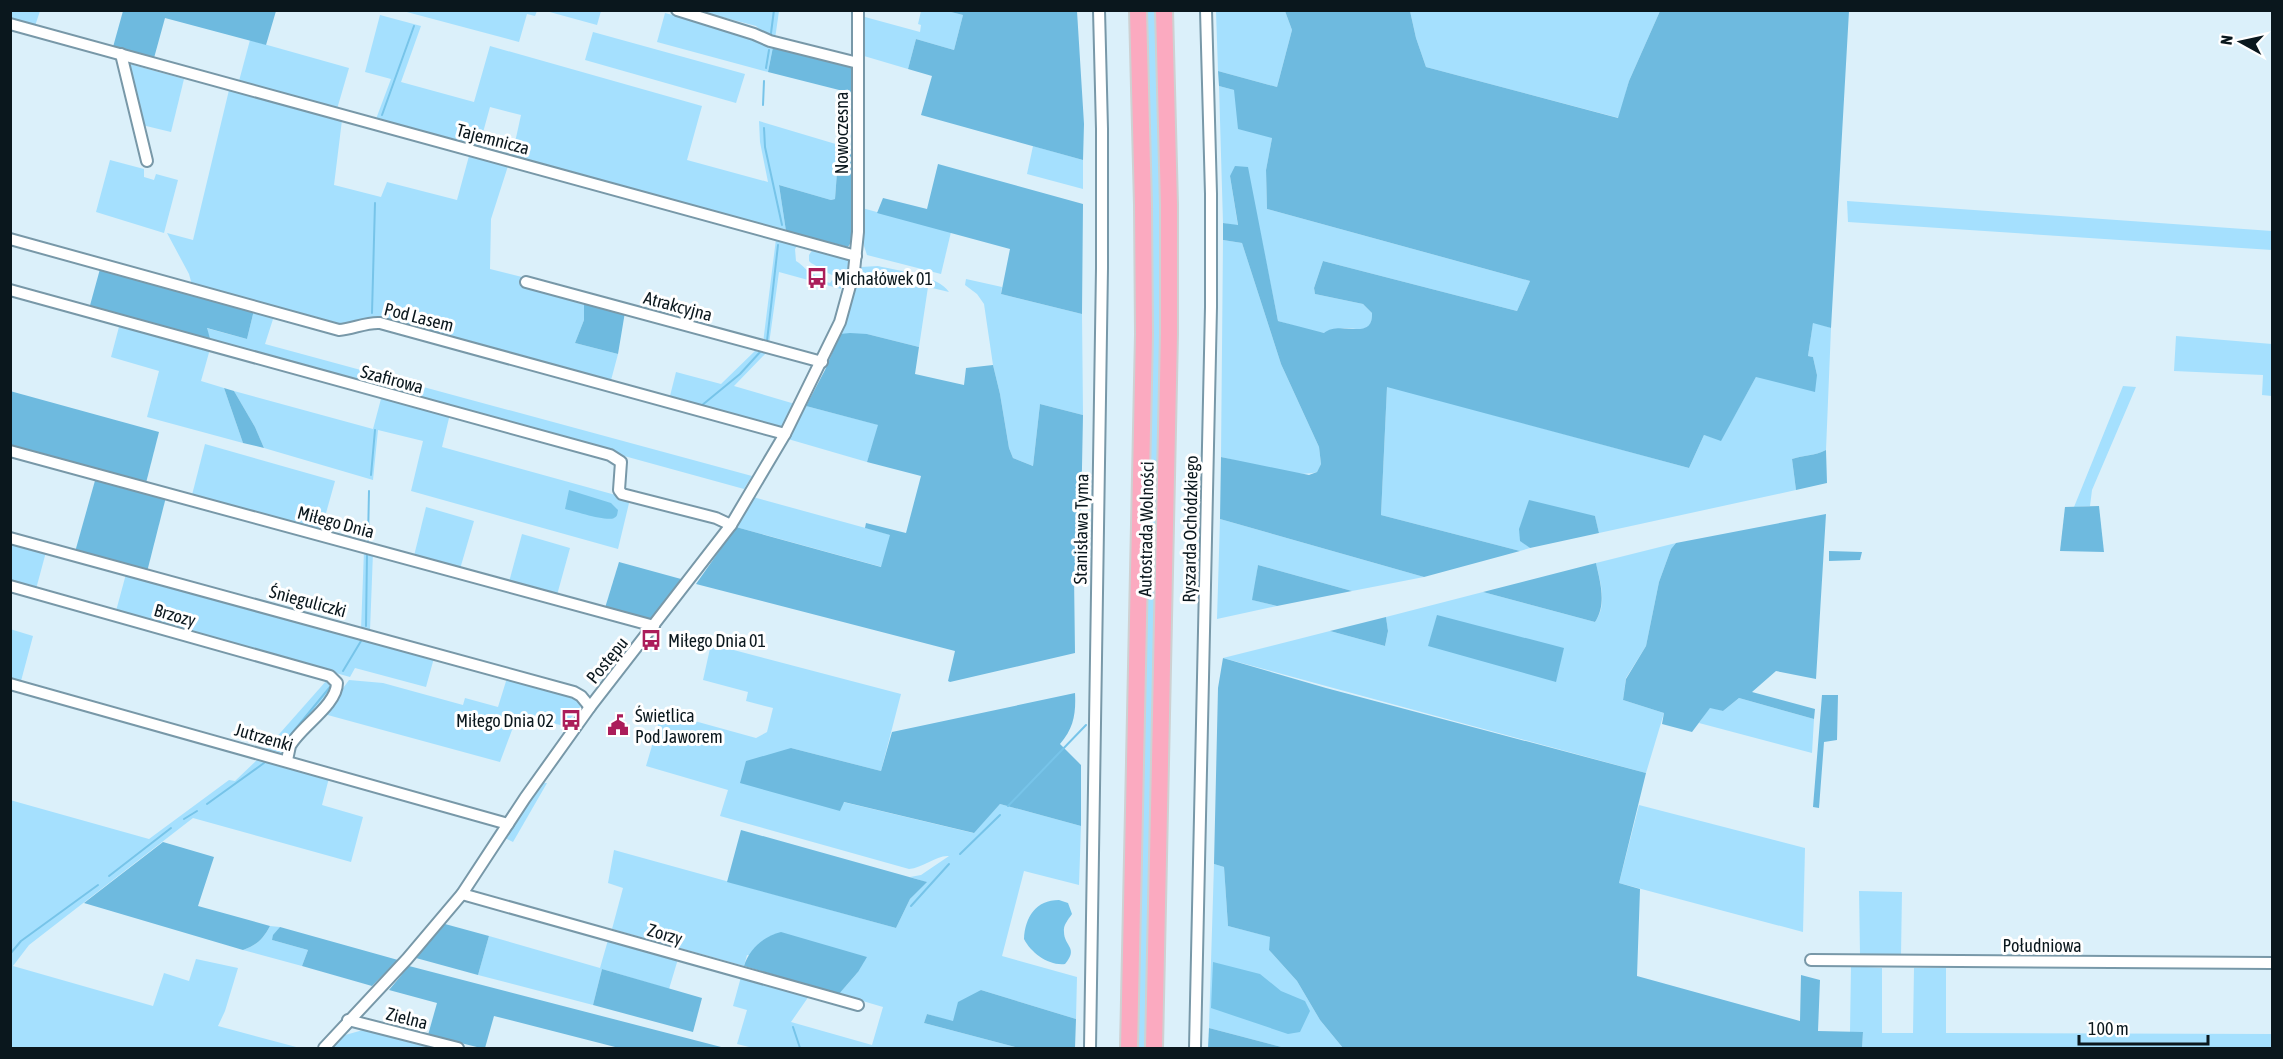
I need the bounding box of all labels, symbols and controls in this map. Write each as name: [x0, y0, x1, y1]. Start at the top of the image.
north arrow: [2211, 12, 2271, 72]
text: N: [2217, 34, 2236, 46]
street label: Nowoczesna: [831, 92, 852, 174]
street label: Tajemnicza: [454, 119, 532, 159]
bus stop icon: Michałówek 01: [805, 266, 829, 290]
place label: Michałówek 01: [834, 268, 933, 289]
street label: Atrakcyjna: [641, 287, 715, 325]
street label: Pod Lasem: [382, 298, 456, 336]
street label: Szafirowa: [358, 361, 426, 397]
street label: Ryszarda Ochódzkiego: [1178, 455, 1202, 603]
street label: Autostrada Wolności: [1134, 461, 1158, 597]
street label: Stanisława Tyma: [1070, 473, 1092, 585]
street label: Miłego Dnia: [295, 502, 377, 542]
street label: Śnieguliczki: [267, 581, 349, 621]
street label: Brzozy: [152, 599, 198, 631]
bus stop icon: Miłego Dnia 01: [639, 628, 663, 652]
place label: Miłego Dnia 01: [668, 630, 766, 651]
street label: Postępu: [582, 632, 632, 688]
place label: Świetlica Pod Jaworem: [635, 705, 723, 747]
bus stop icon: Miłego Dnia 02: [559, 708, 583, 732]
place label: Miłego Dnia 02: [456, 710, 554, 731]
public building icon: Świetlica Pod Jaworem: [606, 713, 630, 737]
street label: Jutrzenki: [232, 719, 296, 755]
street label: Zorzy: [645, 919, 685, 949]
street label: Południowa: [2002, 935, 2082, 956]
street label: Zielna: [384, 1003, 430, 1033]
scale bar: [2079, 1008, 2208, 1046]
text: 100 m: [2088, 1018, 2129, 1039]

